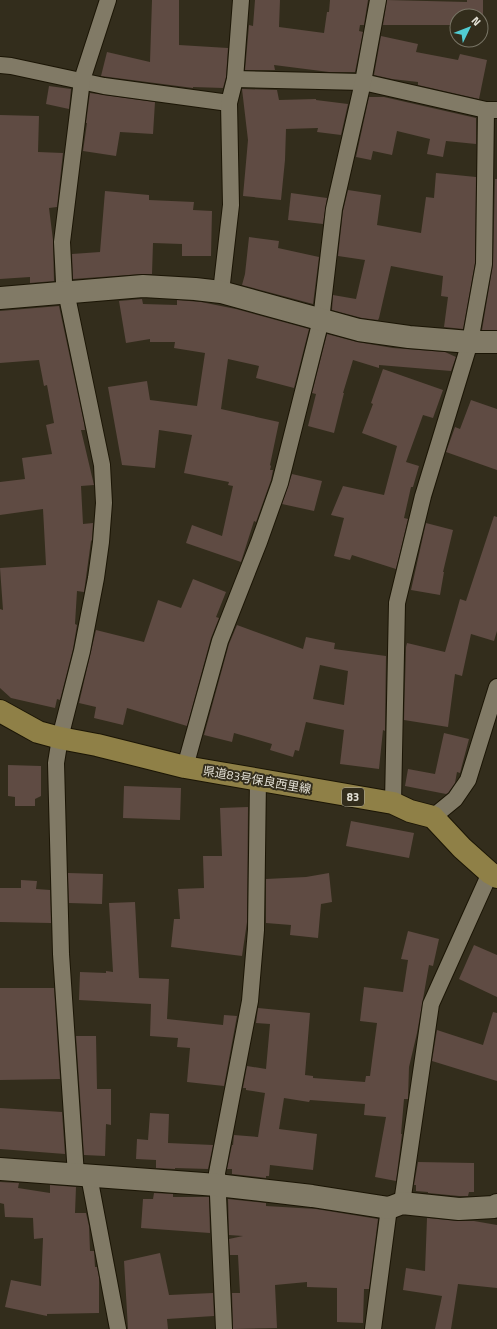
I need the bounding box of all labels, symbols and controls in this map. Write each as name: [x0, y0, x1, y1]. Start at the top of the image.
north arrow: [449, 8, 489, 48]
text: N: [468, 13, 485, 29]
street label: 県道83号保良西里線: [202, 761, 313, 798]
road number: 83: [342, 788, 364, 806]

